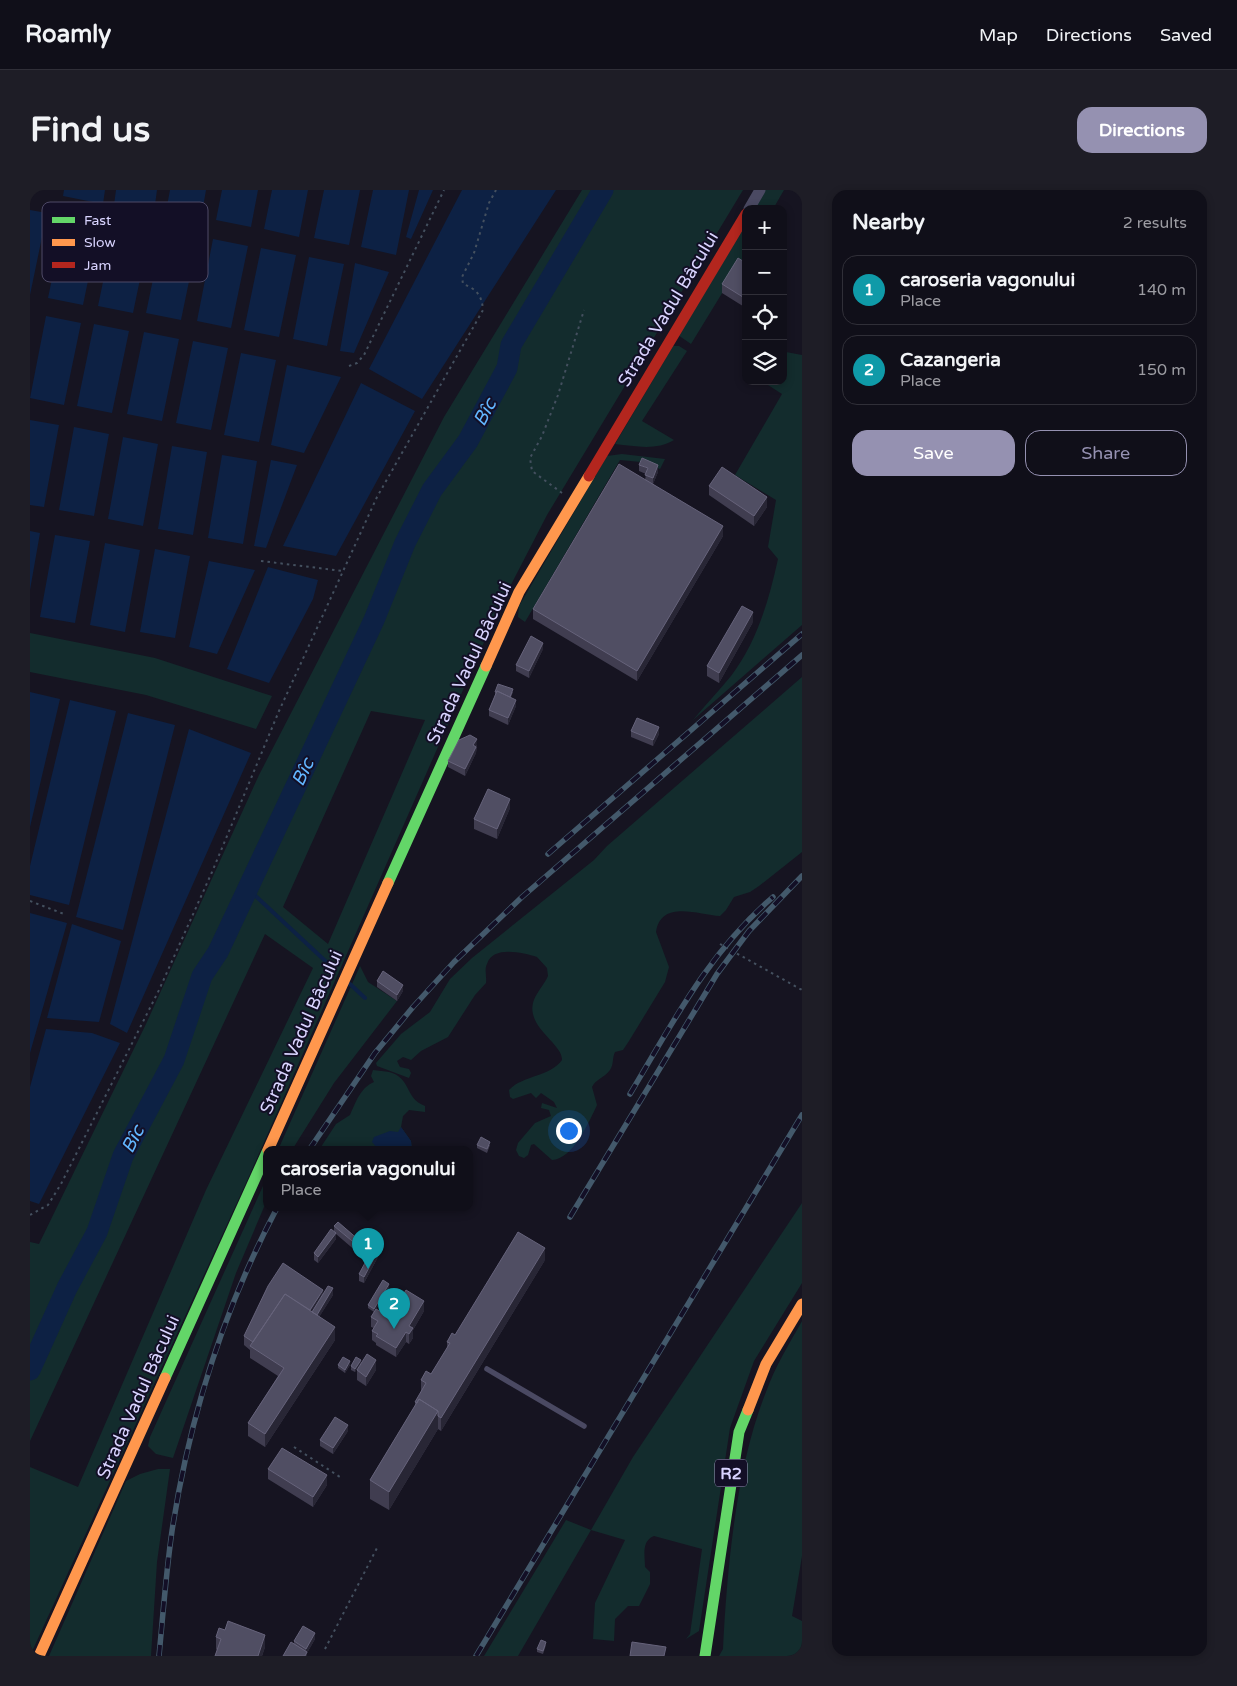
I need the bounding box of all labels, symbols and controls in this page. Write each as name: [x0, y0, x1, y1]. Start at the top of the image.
text: Roamly: [25, 20, 111, 49]
text: Map: [979, 24, 1018, 46]
text: Directions: [1046, 24, 1132, 46]
text: Saved: [1160, 24, 1212, 46]
button: Directions: [1077, 107, 1207, 153]
text: Find us: [30, 109, 150, 151]
legend: [42, 202, 208, 282]
map controls: [742, 205, 787, 385]
button: +: [742, 205, 787, 250]
text: Nearby: [852, 210, 925, 235]
text: Fast: [84, 212, 112, 229]
text: 2 results: [1123, 213, 1187, 233]
street label: Strada Vadul Bâcului: [613, 228, 723, 390]
text: Slow: [84, 234, 116, 251]
button: −: [742, 250, 787, 295]
text: Jam: [84, 257, 111, 274]
text: caroseria vagonului: [900, 269, 1075, 291]
text: 1: [864, 280, 874, 300]
text: 140 m: [1137, 280, 1186, 300]
text: Place: [900, 291, 941, 311]
button: locate: [742, 295, 787, 340]
button: layers: [742, 340, 787, 385]
text: Cazangeria: [900, 349, 1001, 371]
text: 2: [864, 360, 874, 380]
text: 150 m: [1137, 360, 1186, 380]
text: Place: [900, 371, 941, 391]
water label: Bîc: [469, 393, 502, 430]
button: Save: [852, 430, 1015, 476]
button: Share: [1025, 430, 1187, 476]
street label: Strada Vadul Bâcului: [422, 578, 516, 748]
water label: Bîc: [287, 753, 320, 790]
street label: Strada Vadul Bâcului: [255, 947, 347, 1117]
your location: [556, 1118, 582, 1144]
water label: Bîc: [117, 1120, 150, 1157]
popup: [263, 1146, 473, 1211]
text: caroseria vagonului: [280, 1158, 456, 1180]
text: Place: [280, 1180, 322, 1200]
pin: 1: [352, 1228, 384, 1269]
pin: 2: [378, 1288, 410, 1329]
street label: Strada Vadul Bâcului: [92, 1312, 184, 1482]
road number: R2: [715, 1460, 747, 1486]

